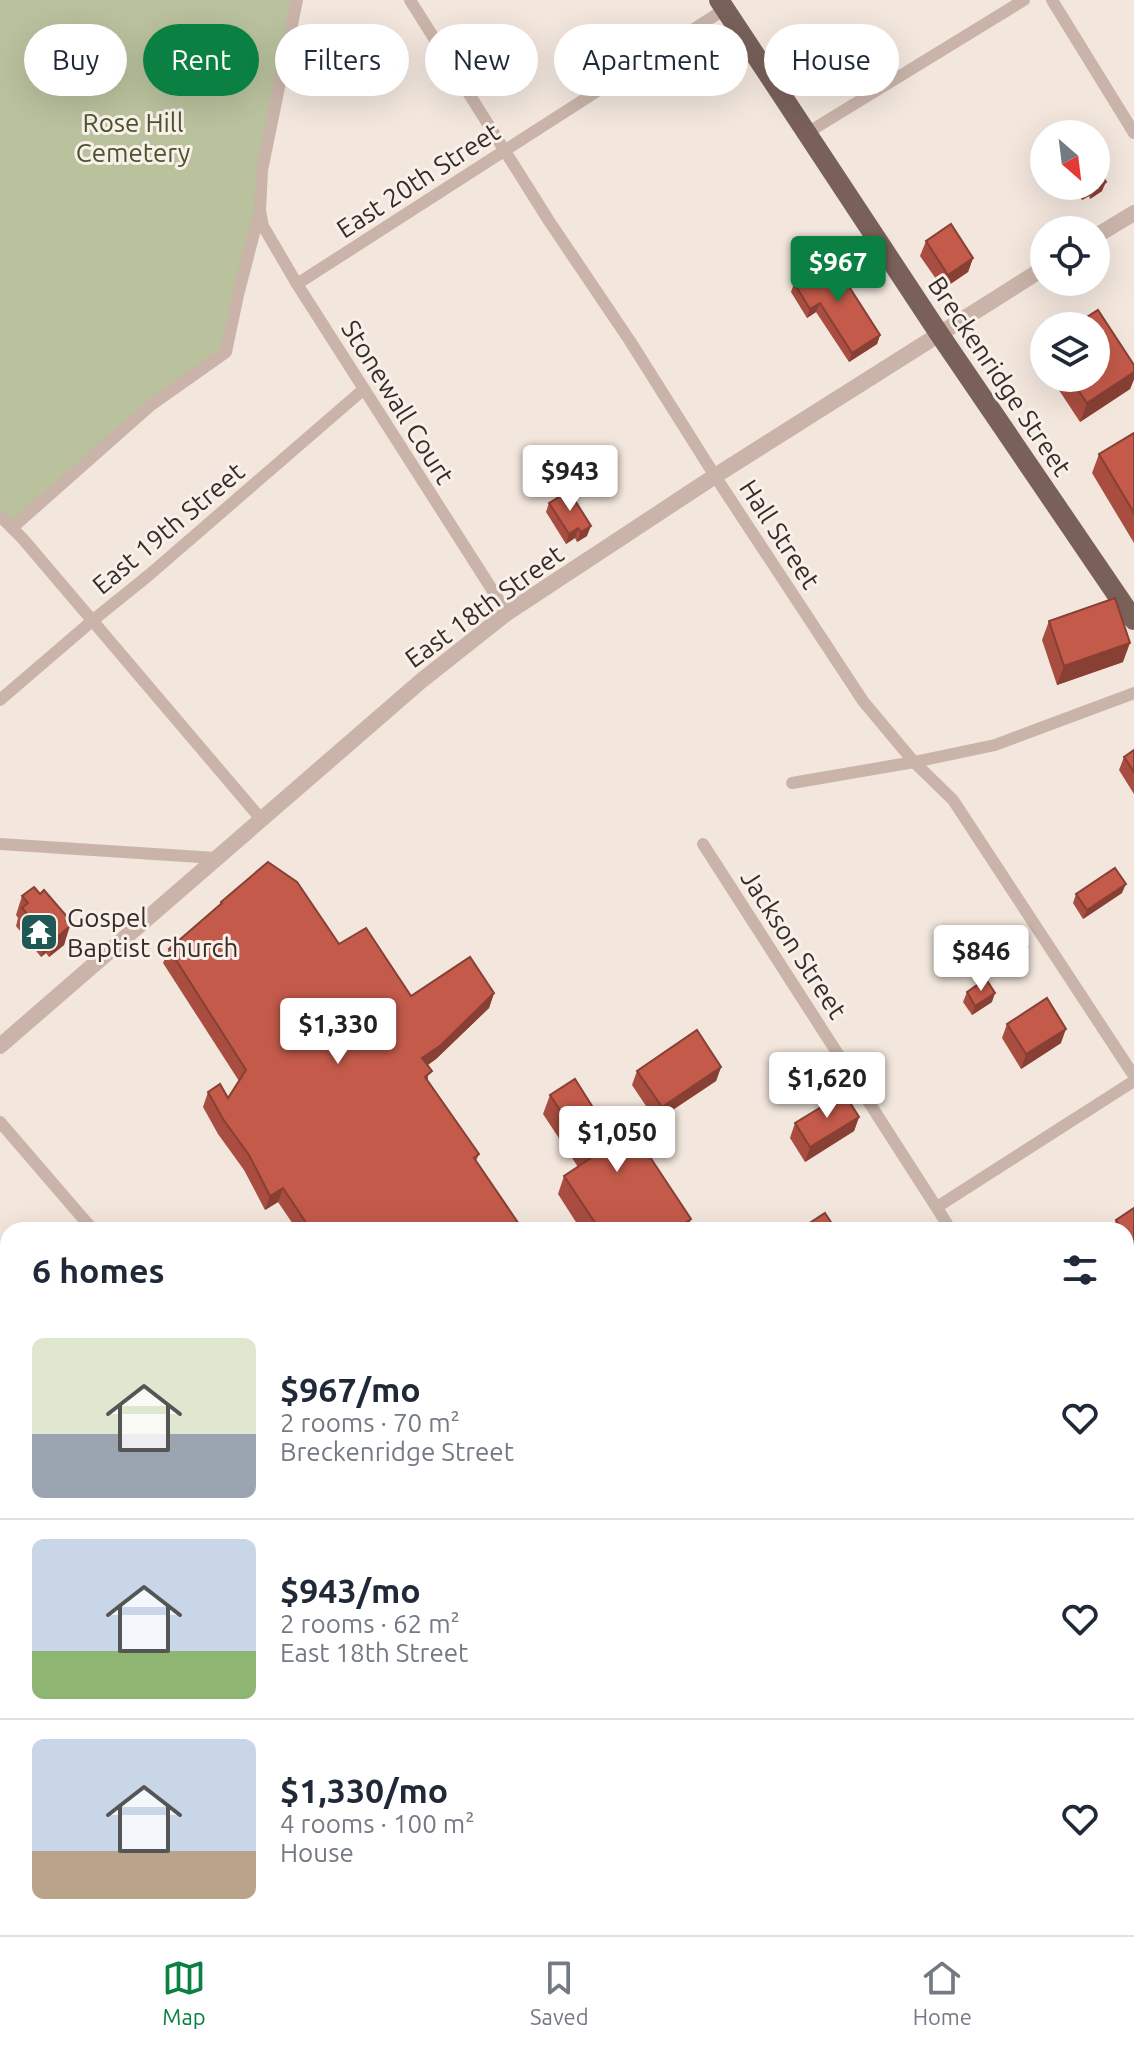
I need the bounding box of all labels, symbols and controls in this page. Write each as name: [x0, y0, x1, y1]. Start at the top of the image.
chip: Buy: [24, 24, 127, 96]
chip: Rent: [143, 24, 259, 96]
chip: Filters: [275, 24, 409, 96]
chip: New: [425, 24, 538, 96]
chip: Apartment: [554, 24, 748, 96]
chip: House: [764, 24, 899, 96]
park label: Rose Hill Cemetery: [76, 108, 190, 167]
street label: East 20th Street: [331, 117, 505, 243]
north arrow: [1030, 120, 1110, 200]
map controls: [1030, 120, 1110, 392]
button: locate: [1030, 216, 1110, 296]
pin: $967: [791, 236, 885, 304]
text: $967: [809, 247, 867, 276]
street label: Breckenridge Street: [923, 271, 1077, 481]
button: layers: [1030, 312, 1110, 392]
street label: Stonewall Court: [336, 315, 460, 489]
pin: $943: [523, 445, 617, 513]
street label: East 19th Street: [87, 456, 249, 600]
text: $943: [541, 456, 599, 485]
street label: Hall Street: [734, 474, 826, 594]
street label: East 18th Street: [399, 539, 569, 673]
street label: Jackson Street: [735, 864, 853, 1024]
place label: Gospel Baptist Church: [67, 903, 238, 962]
temple icon: Gospel Baptist Church: [18, 911, 60, 953]
pin: $846: [934, 925, 1028, 993]
text: $846: [952, 936, 1010, 965]
pin: $1,330: [273, 998, 403, 1066]
text: $1,330: [298, 1009, 378, 1038]
pin: $1,620: [762, 1052, 892, 1120]
text: $1,620: [787, 1063, 867, 1092]
pin: $1,050: [552, 1106, 682, 1174]
text: $1,050: [577, 1117, 657, 1146]
icon: filters: [1058, 1248, 1102, 1292]
text: 6 homes: [32, 1251, 165, 1289]
icon: home: [96, 1370, 192, 1466]
text: $967/mo: [280, 1370, 421, 1408]
icon: heart: [1058, 1396, 1102, 1440]
text: 2 rooms · 70 m²: [280, 1408, 460, 1437]
text: Breckenridge Street: [280, 1437, 514, 1466]
icon: home: [96, 1571, 192, 1667]
text: $943/mo: [280, 1571, 421, 1609]
icon: heart: [1058, 1597, 1102, 1641]
text: 2 rooms · 62 m²: [280, 1609, 460, 1638]
text: East 18th Street: [280, 1638, 468, 1667]
icon: home: [96, 1771, 192, 1867]
text: $1,330/mo: [280, 1771, 448, 1809]
icon: heart: [1058, 1797, 1102, 1841]
text: 4 rooms · 100 m²: [280, 1809, 475, 1838]
text: House: [280, 1838, 354, 1867]
tab: Map: [162, 1956, 206, 2029]
tab: Saved: [530, 1956, 589, 2029]
tab: Home: [913, 1956, 972, 2029]

